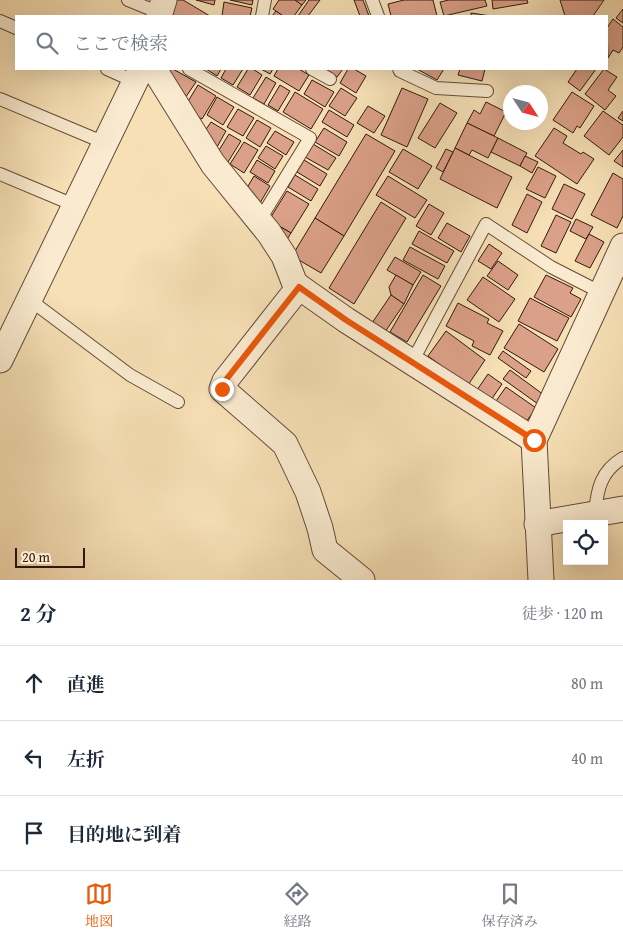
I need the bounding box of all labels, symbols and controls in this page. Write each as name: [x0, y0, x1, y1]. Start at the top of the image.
search box: [15, 15, 608, 70]
icon: search: [33, 29, 61, 57]
text: ここで検索: [73, 29, 168, 57]
north arrow: [503, 85, 548, 130]
route end: [211, 378, 234, 401]
route start: [523, 429, 546, 452]
map controls: [563, 520, 608, 565]
button: locate: [563, 520, 608, 565]
scale bar: [15, 545, 85, 568]
text: 20 m: [22, 547, 50, 567]
text: 2 分: [20, 598, 57, 629]
text: 徒歩 · 120 m: [522, 601, 603, 625]
icon: ahead: [20, 669, 48, 697]
text: 直進: [67, 670, 105, 698]
text: 80 m: [571, 671, 603, 695]
icon: left: [20, 744, 48, 772]
text: 左折: [67, 745, 105, 773]
text: 40 m: [571, 746, 603, 770]
icon: arrive: [20, 819, 48, 847]
text: 目的地に到着: [67, 820, 181, 848]
tab: 地図: [85, 880, 113, 931]
tab: 経路: [283, 880, 311, 931]
tab: 保存済み: [482, 880, 538, 931]

